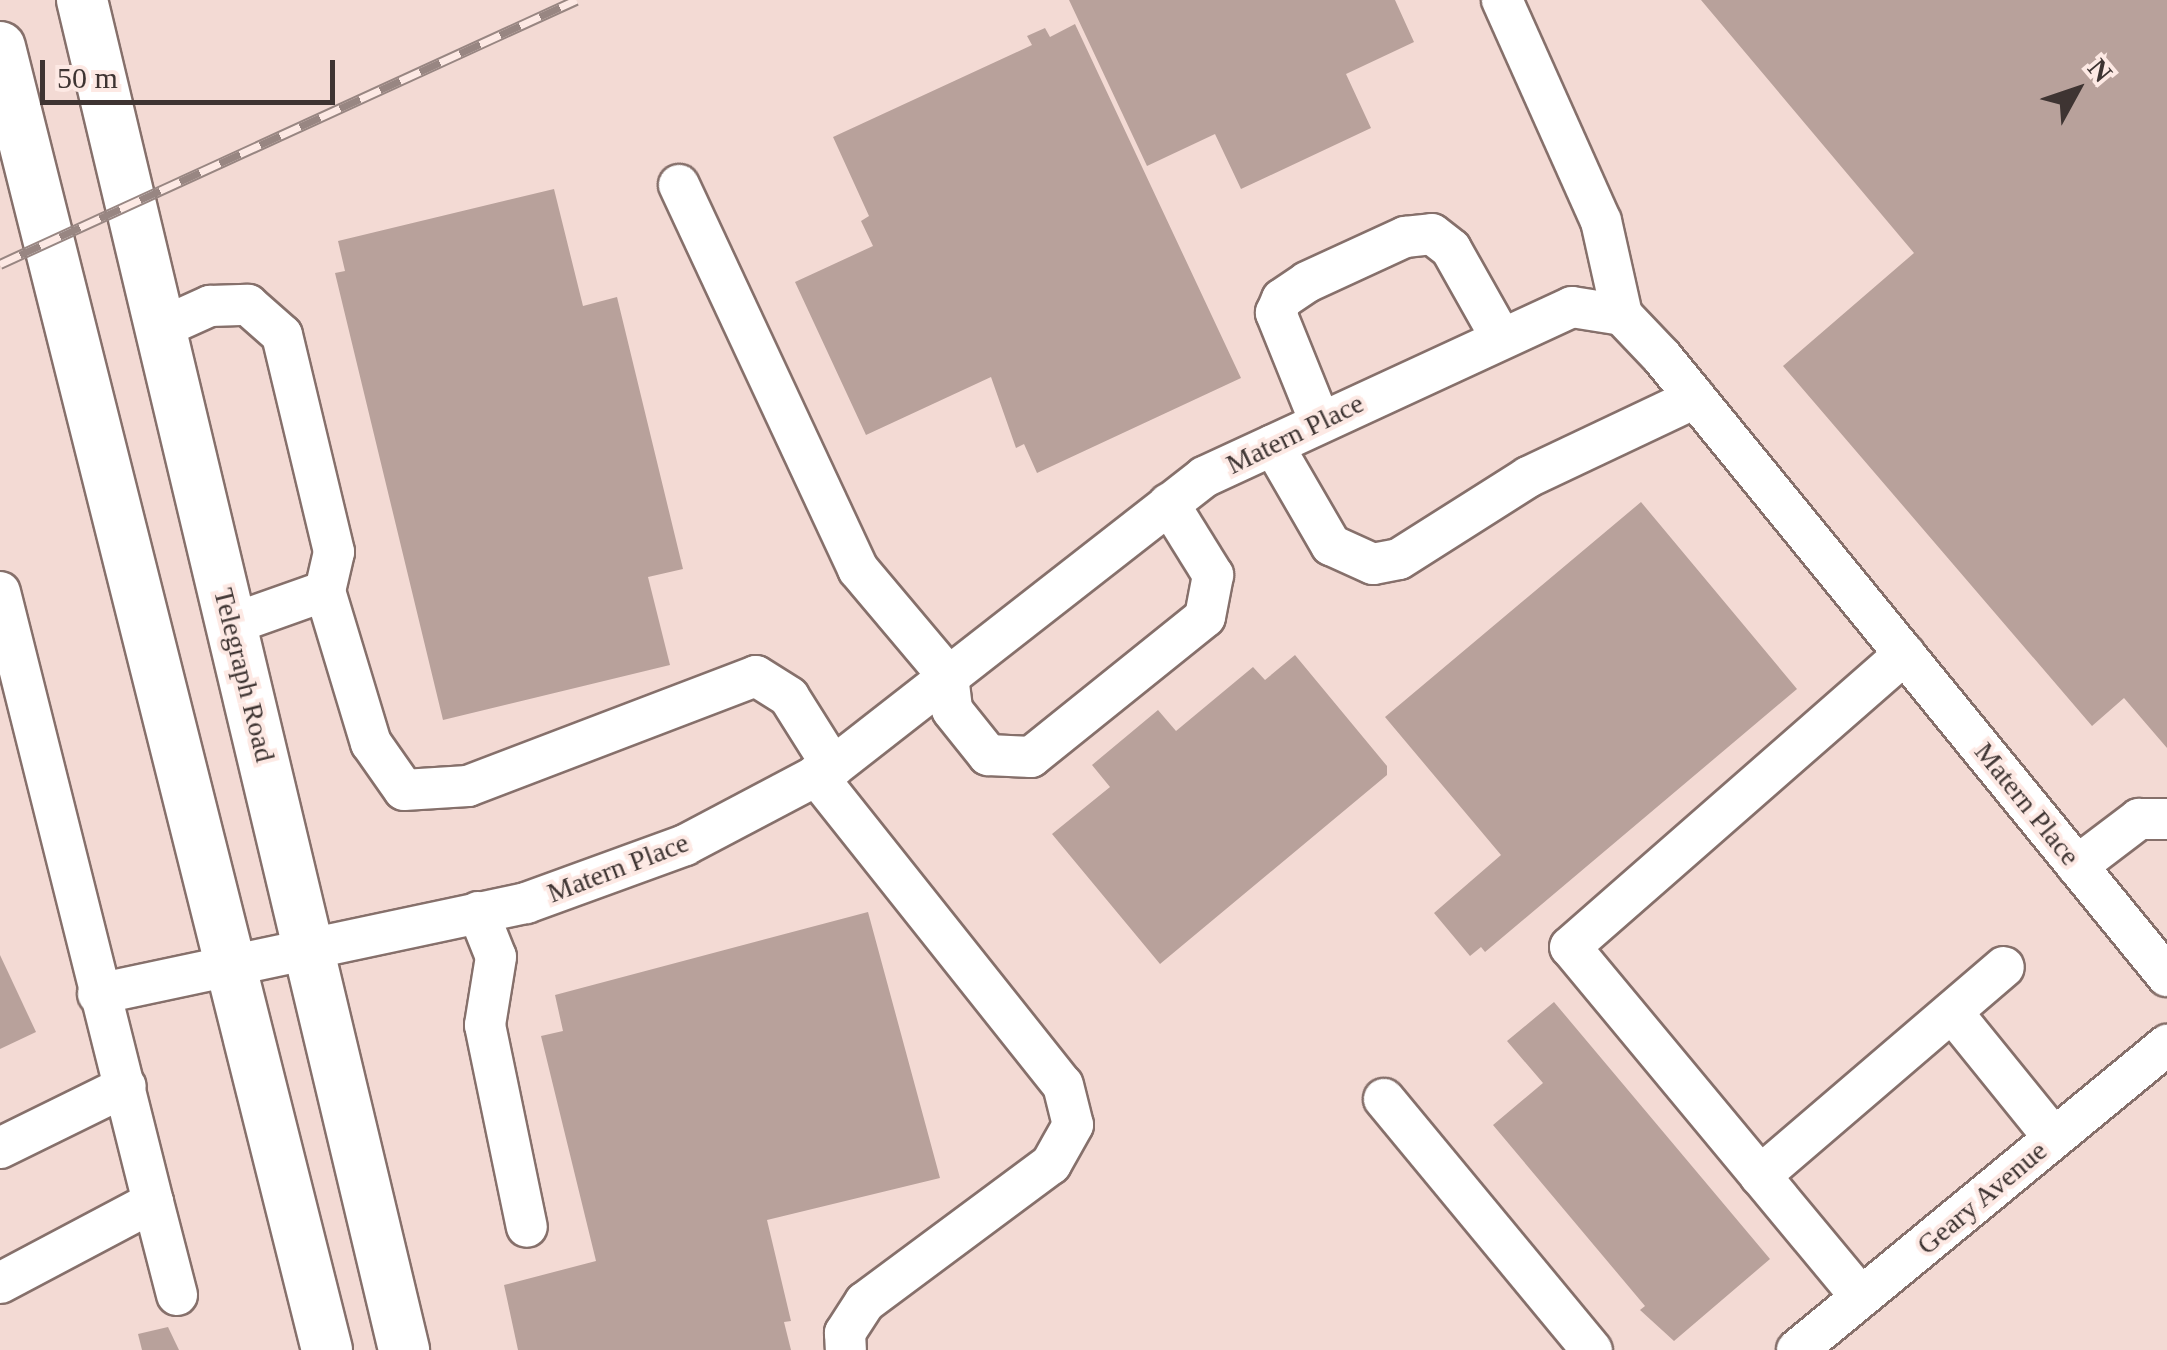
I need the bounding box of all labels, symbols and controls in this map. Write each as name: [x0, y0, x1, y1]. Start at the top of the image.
scale bar: [45, 40, 340, 102]
north arrow: [2027, 40, 2127, 140]
text: N: [2082, 53, 2119, 88]
text: 50 m: [57, 61, 118, 94]
street label: Matern Place: [1221, 386, 1369, 482]
street label: Telegraph Road: [206, 585, 282, 765]
street label: Matern Place: [1967, 736, 2087, 872]
street label: Matern Place: [543, 826, 693, 910]
street label: Geary Avenue: [1910, 1134, 2054, 1262]

